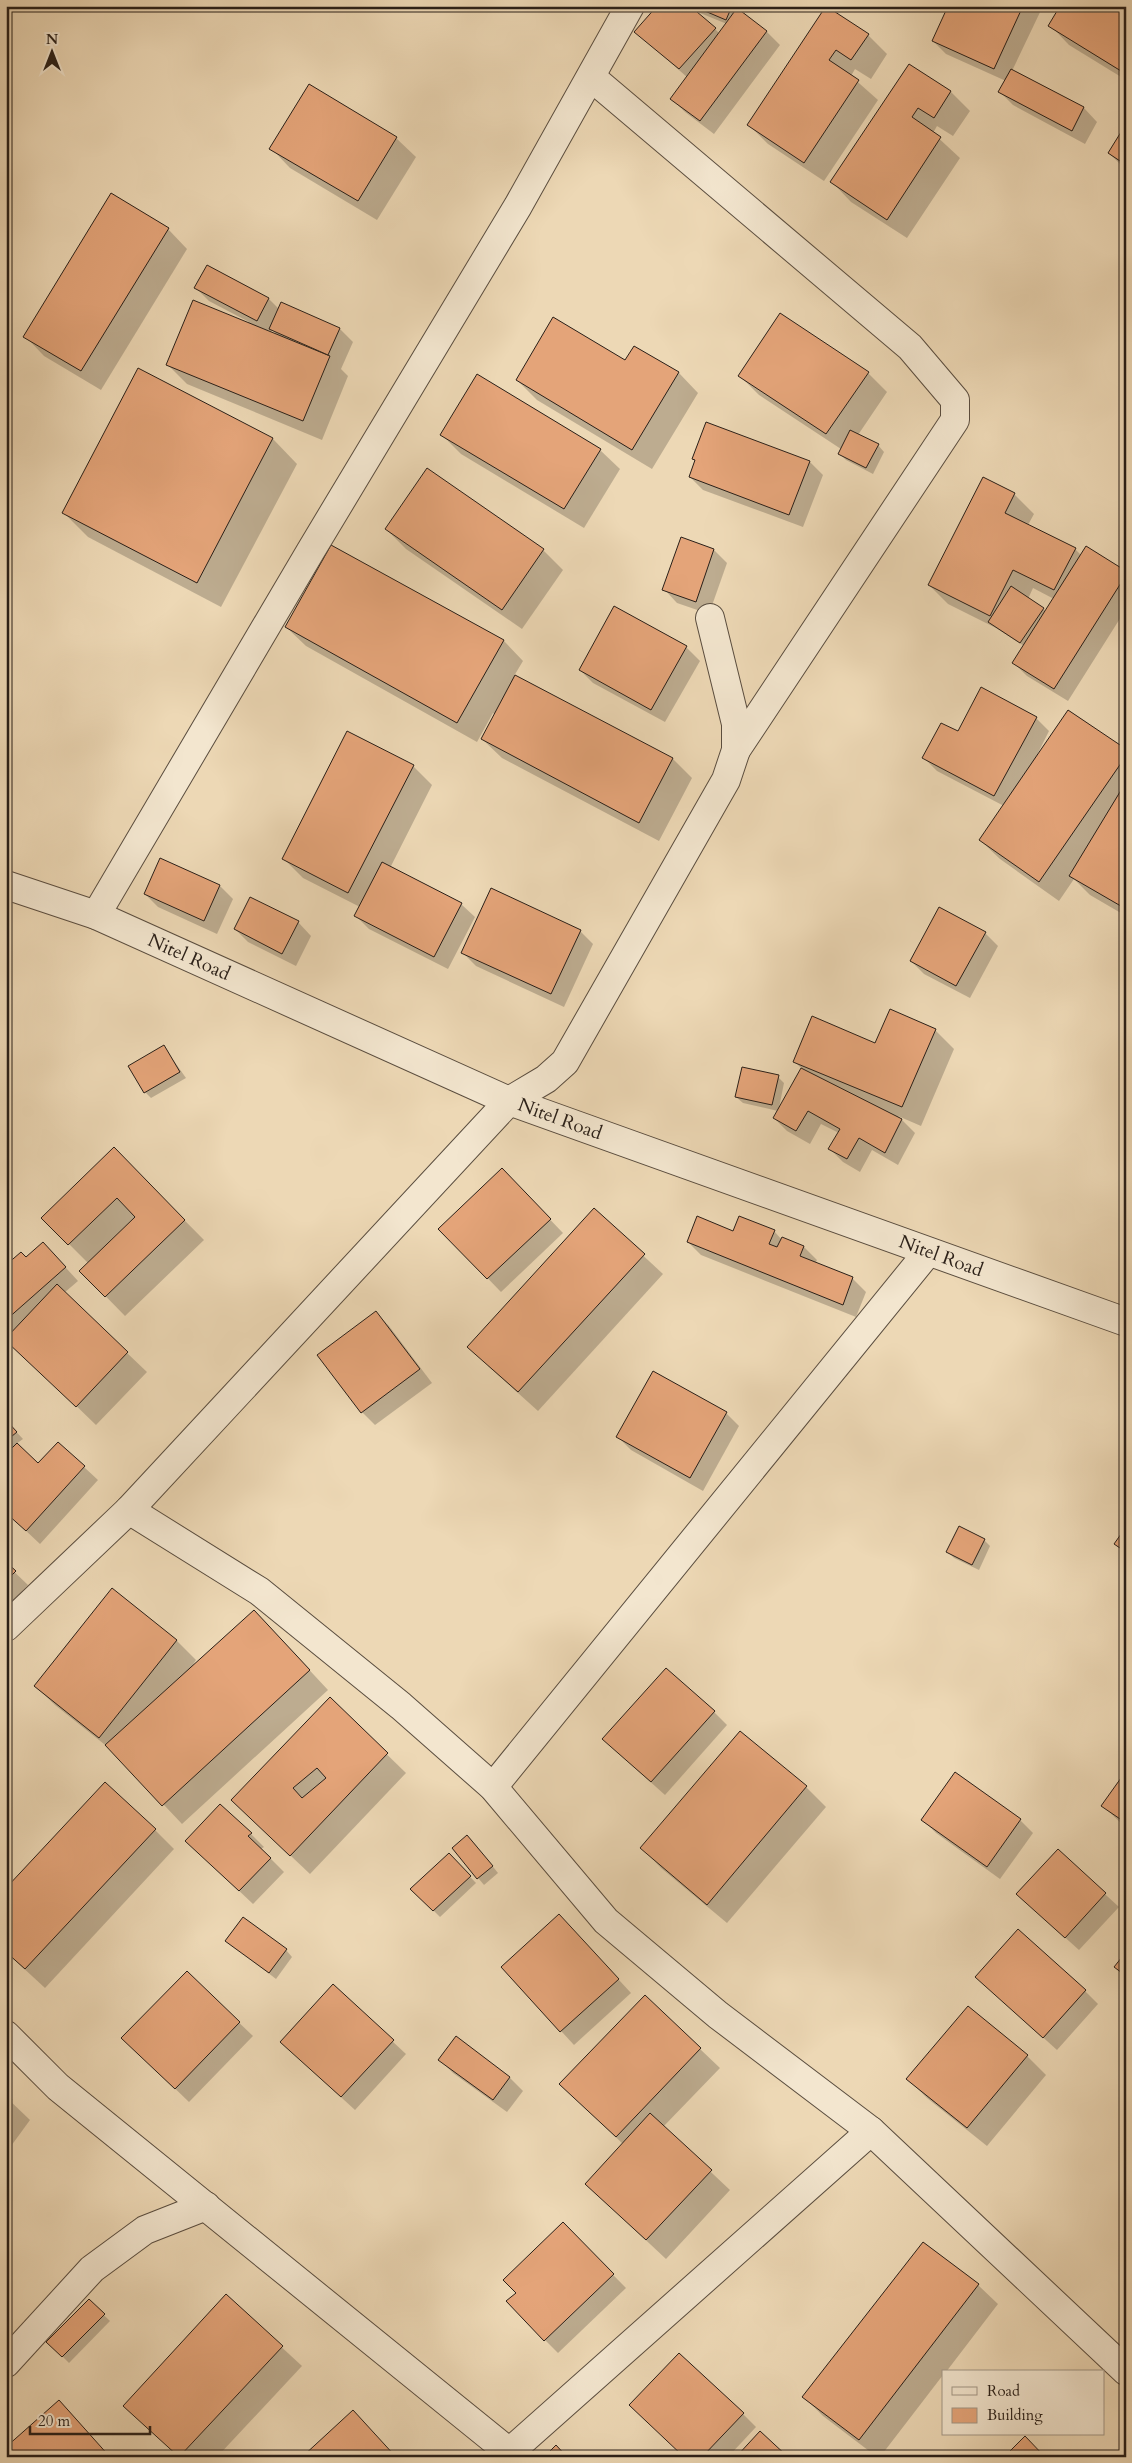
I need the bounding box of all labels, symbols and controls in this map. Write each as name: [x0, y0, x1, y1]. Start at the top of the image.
north arrow: [28, 28, 78, 78]
text: N: [46, 30, 58, 49]
street label: Nitel Road: [144, 927, 234, 987]
street label: Nitel Road: [514, 1092, 606, 1146]
street label: Nitel Road: [895, 1229, 987, 1283]
legend: [942, 2370, 1104, 2436]
text: Road: [987, 2381, 1020, 2401]
scale bar: [30, 2403, 150, 2435]
text: Building: [987, 2405, 1043, 2425]
text: 20 m: [38, 2411, 70, 2431]

